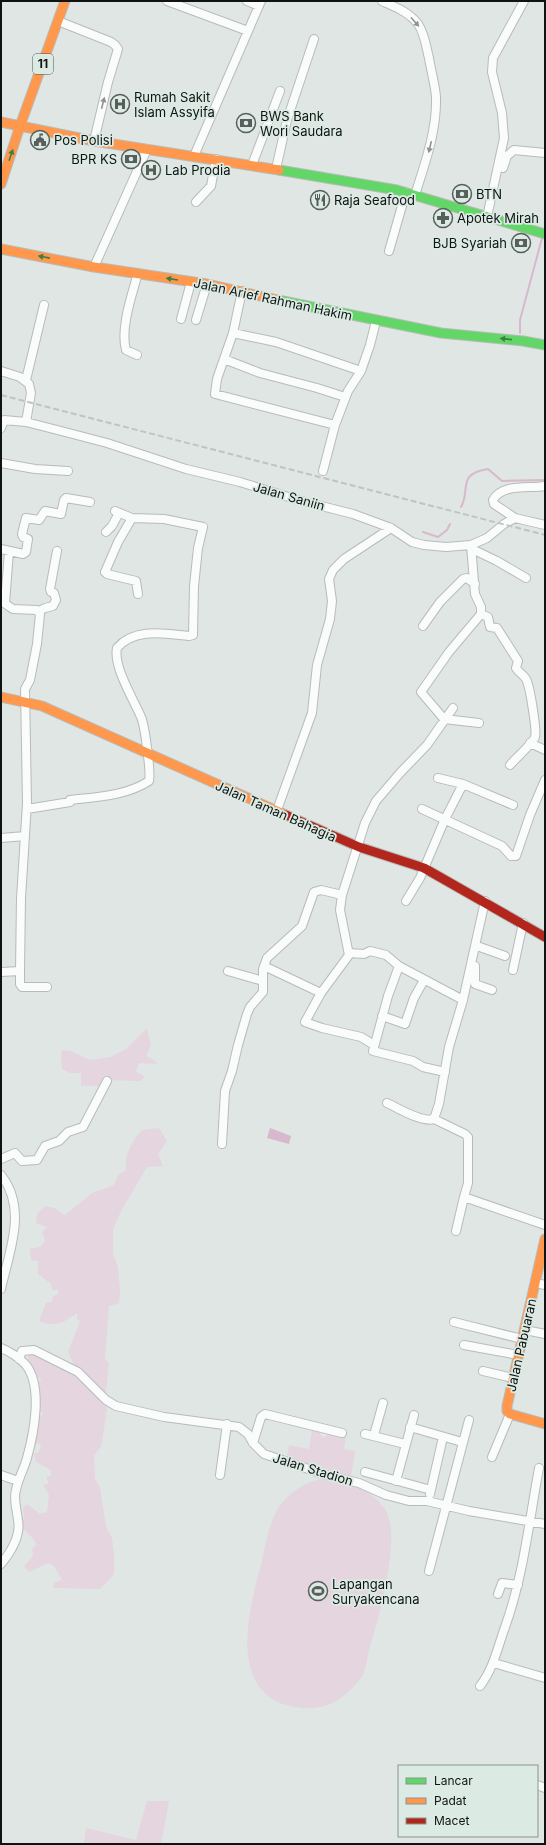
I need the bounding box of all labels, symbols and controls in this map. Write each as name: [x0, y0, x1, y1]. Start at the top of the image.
one-way arrow: [410, 16, 419, 27]
road number: 11: [33, 54, 53, 74]
place label: Rumah Sakit Islam Assyifa: [134, 89, 215, 120]
hospital icon: Rumah Sakit Islam Assyifa: [109, 93, 131, 115]
one-way arrow: [100, 97, 106, 109]
place label: BWS Bank Wori Saudara: [260, 108, 343, 139]
bank icon: BWS Bank Wori Saudara: [235, 112, 257, 134]
public building icon: Pos Polisi: [29, 129, 51, 151]
place label: Pos Polisi: [54, 132, 113, 148]
one-way arrow: [426, 141, 432, 153]
bank icon: BPR KS: [120, 148, 142, 170]
one-way arrow: [8, 149, 14, 161]
place label: BPR KS: [71, 151, 117, 167]
hospital icon: Lab Prodia: [140, 159, 162, 181]
place label: Lab Prodia: [165, 162, 230, 178]
bank icon: BTN: [451, 183, 473, 205]
place label: BTN: [476, 186, 502, 202]
restaurant icon: Raja Seafood: [309, 189, 331, 211]
place label: Raja Seafood: [334, 192, 415, 208]
pharmacy icon: Apotek Mirah: [432, 207, 454, 229]
place label: Apotek Mirah: [457, 210, 539, 226]
bank icon: BJB Syariah: [510, 232, 532, 254]
place label: BJB Syariah: [433, 235, 507, 251]
one-way arrow: [38, 254, 50, 260]
street label: Jalan Arief Rahman Hakim: [192, 274, 354, 324]
one-way arrow: [166, 276, 178, 282]
one-way arrow: [500, 336, 513, 343]
street label: Jalan Saniin: [251, 478, 327, 514]
street label: Jalan Taman Bahagia: [213, 777, 339, 845]
street label: Jalan Pabuaran: [503, 1297, 539, 1393]
street label: Jalan Stadion: [271, 1449, 355, 1489]
place label: Lapangan Suryakencana: [332, 1576, 420, 1607]
sports icon: Lapangan Suryakencana: [307, 1580, 329, 1602]
legend: [398, 1765, 538, 1837]
text: Lancar: [434, 1773, 473, 1788]
text: Padat: [434, 1793, 466, 1808]
text: Macet: [434, 1813, 469, 1828]

